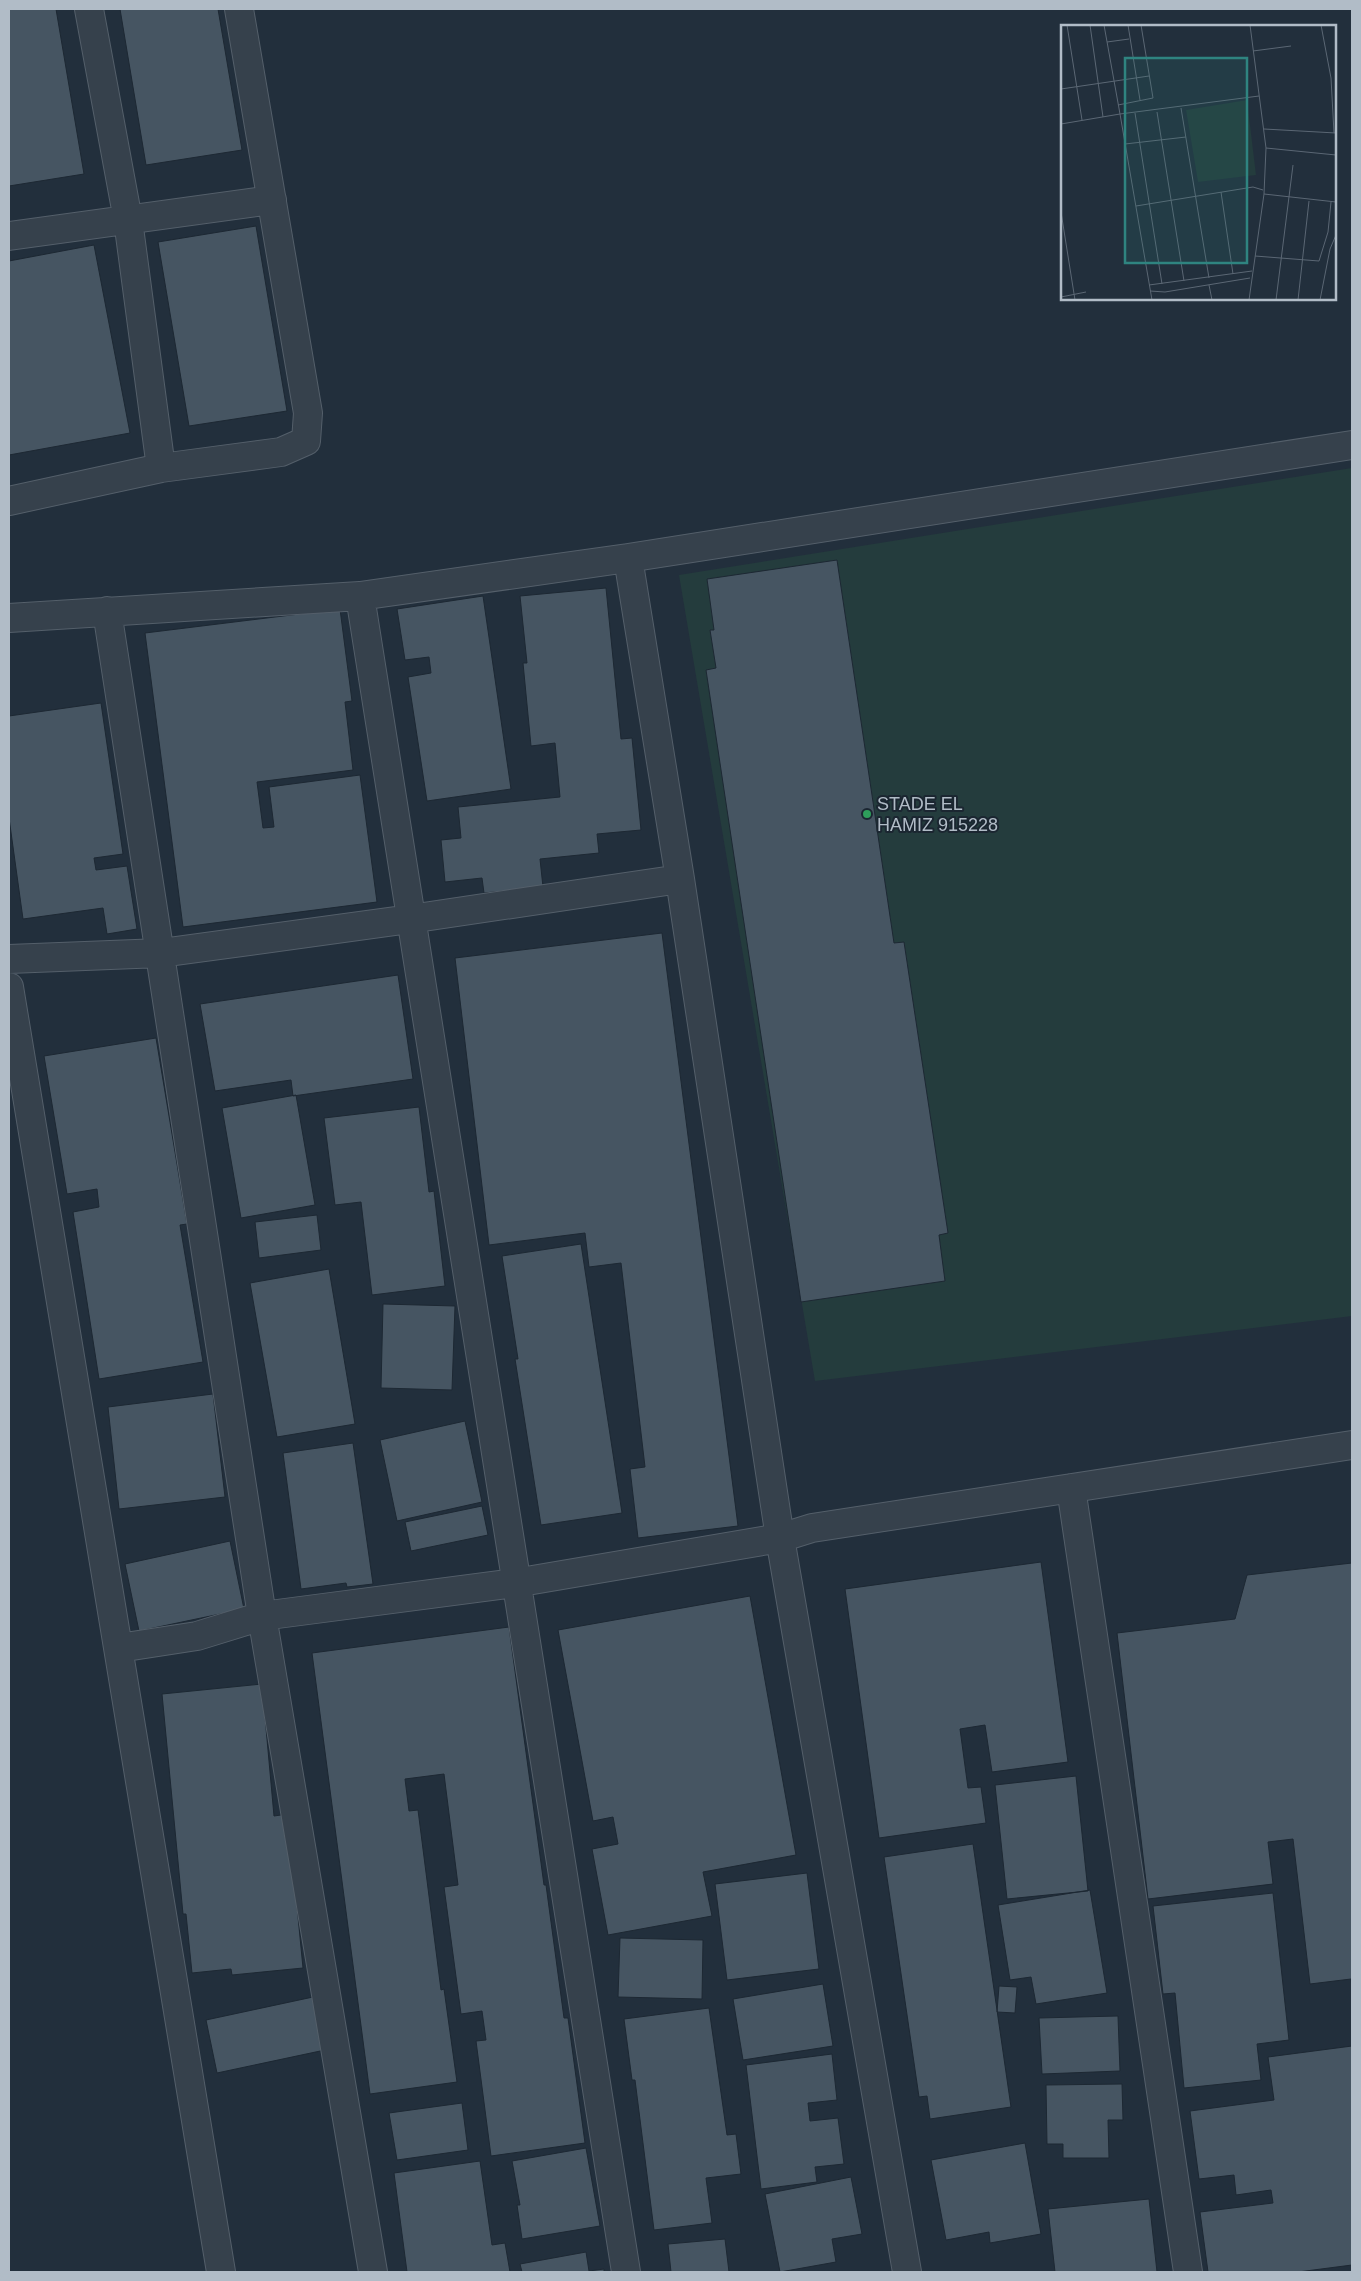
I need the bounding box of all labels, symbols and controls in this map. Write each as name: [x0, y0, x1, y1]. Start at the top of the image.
inset map: [1061, 25, 1336, 300]
place label: STADE EL HAMIZ 915228: [877, 794, 998, 835]
marker: STADE EL HAMIZ 915228: [861, 808, 873, 820]

